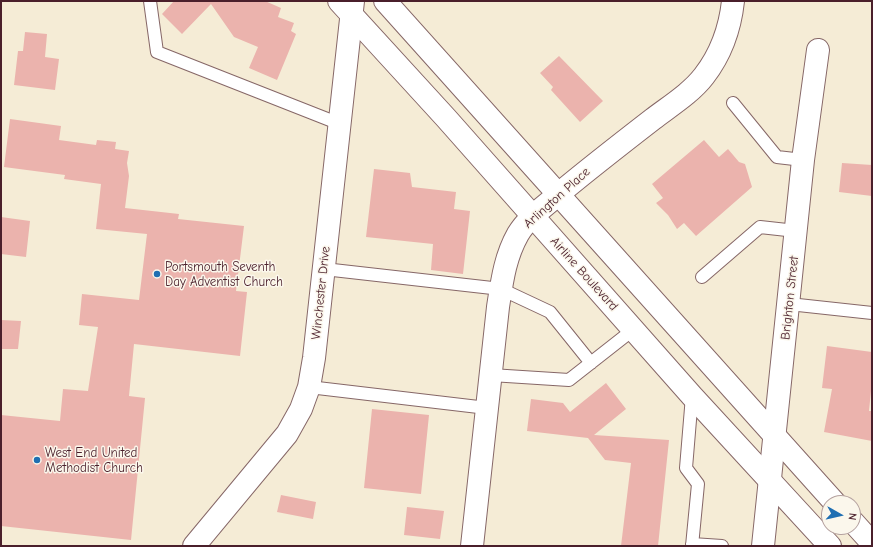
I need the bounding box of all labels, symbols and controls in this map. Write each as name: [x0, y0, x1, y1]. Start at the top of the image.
street label: Arlington Place: [521, 164, 593, 232]
street label: Airline Boulevard: [547, 234, 621, 314]
street label: Winchester Drive: [308, 245, 334, 341]
street label: Brighton Street: [778, 255, 802, 341]
place label: Portsmouth Seventh Day Adventist Church: [165, 259, 283, 290]
marker: Portsmouth Seventh Day Adventist Church: [152, 269, 162, 279]
place label: West End United Methodist Church: [45, 445, 143, 476]
marker: West End United Methodist Church: [32, 455, 42, 465]
north arrow: [821, 495, 861, 535]
text: N: [845, 512, 859, 521]

